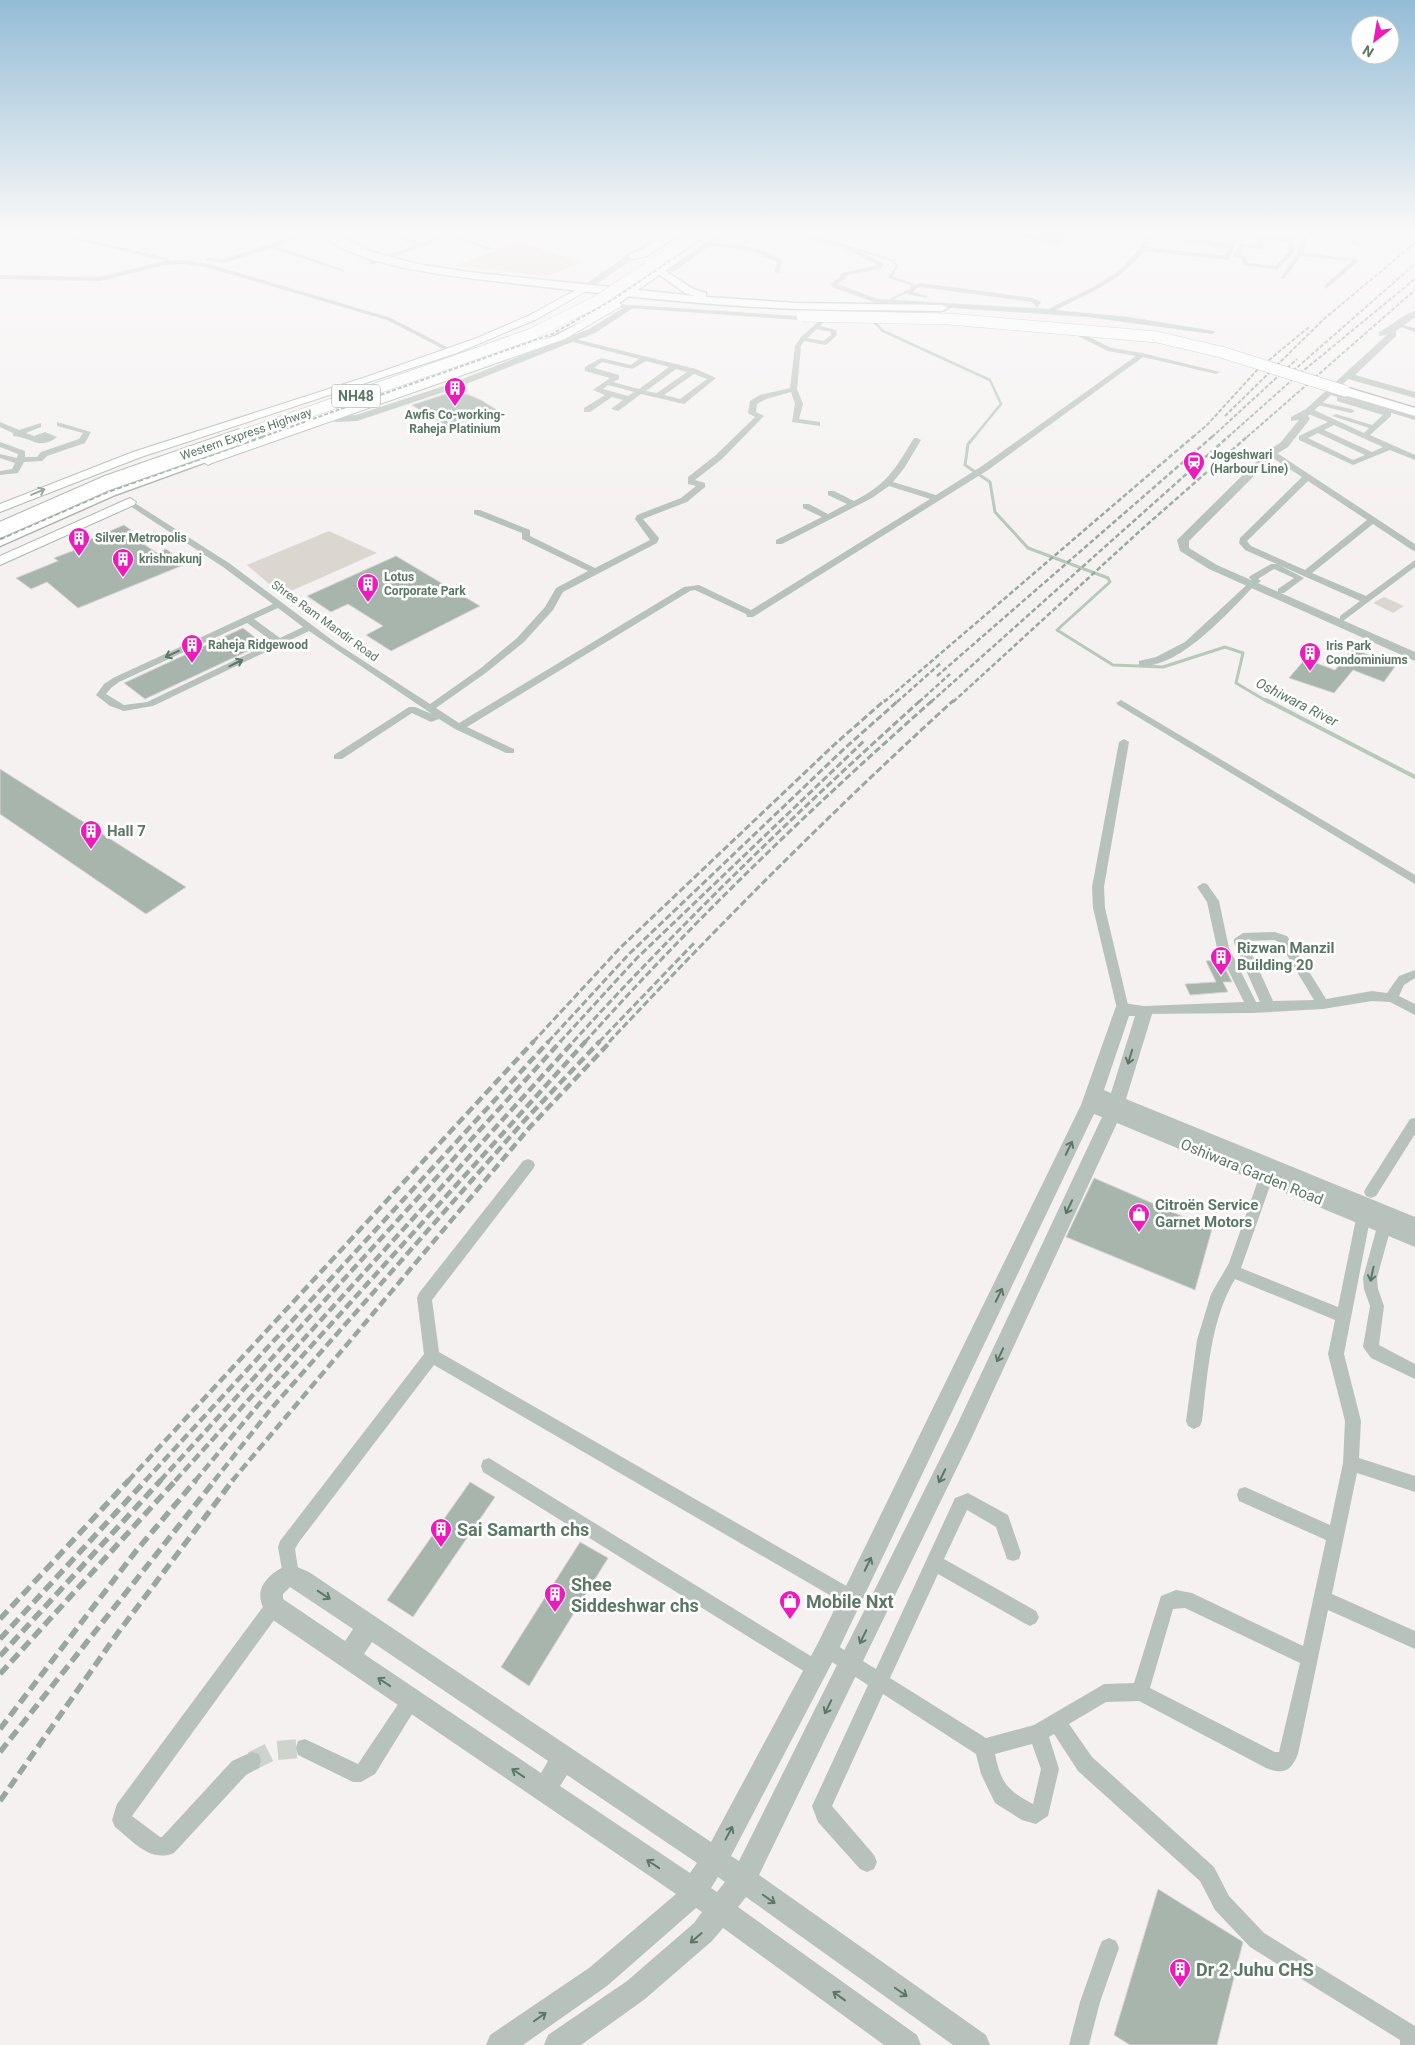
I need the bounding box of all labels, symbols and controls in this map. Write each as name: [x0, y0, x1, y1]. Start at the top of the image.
north arrow: [1350, 15, 1400, 65]
text: N: [1360, 42, 1377, 61]
building icon: Awfis Co-working- Raheja Platinium: [443, 376, 467, 407]
road number: NH48: [332, 384, 380, 408]
street label: Western Express Highway: [178, 405, 314, 463]
place label: Awfis Co-working- Raheja Platinium: [405, 408, 505, 436]
place label: Jogeshwari (Harbour Line): [1210, 448, 1288, 476]
station icon: Jogeshwari (Harbour Line): [1182, 450, 1206, 481]
one-way arrow: [30, 486, 45, 495]
building icon: Silver Metropolis: [67, 526, 91, 557]
place label: Silver Metropolis: [95, 531, 187, 545]
building icon: krishnakunj: [111, 547, 135, 578]
place label: krishnakunj: [139, 552, 202, 566]
place label: Lotus Corporate Park: [384, 570, 466, 598]
building icon: Lotus Corporate Park: [356, 572, 380, 603]
street label: Shree Ram Mandir Road: [269, 578, 381, 664]
building icon: Raheja Ridgewood: [180, 633, 204, 664]
place label: Raheja Ridgewood: [208, 638, 308, 652]
place label: Iris Park Condominiums: [1326, 639, 1408, 667]
building icon: Iris Park Condominiums: [1298, 641, 1322, 672]
one-way arrow: [165, 650, 180, 659]
one-way arrow: [228, 658, 243, 668]
water label: Oshiwara River: [1253, 674, 1341, 730]
building icon: Hall 7: [79, 819, 103, 850]
place label: Hall 7: [107, 822, 146, 840]
place label: Rizwan Manzil Building 20: [1237, 939, 1335, 974]
building icon: Rizwan Manzil Building 20: [1209, 945, 1233, 976]
one-way arrow: [1125, 1049, 1135, 1065]
street label: Oshiwara Garden Road: [1178, 1135, 1326, 1209]
one-way arrow: [1065, 1141, 1074, 1156]
place label: Citroën Service Garnet Motors: [1155, 1196, 1258, 1231]
one-way arrow: [1064, 1199, 1073, 1214]
shop icon: Citroën Service Garnet Motors: [1127, 1202, 1151, 1233]
one-way arrow: [1366, 1265, 1376, 1281]
one-way arrow: [994, 1288, 1004, 1303]
one-way arrow: [995, 1347, 1005, 1362]
one-way arrow: [937, 1468, 947, 1483]
building icon: Sai Samarth chs: [429, 1517, 453, 1548]
place label: Sai Samarth chs: [457, 1519, 589, 1540]
one-way arrow: [863, 1557, 873, 1572]
place label: Shee Siddeshwar chs: [571, 1574, 699, 1616]
building icon: Shee Siddeshwar chs: [543, 1582, 567, 1613]
shop icon: Mobile Nxt: [778, 1589, 802, 1620]
one-way arrow: [317, 1590, 331, 1600]
place label: Mobile Nxt: [806, 1591, 894, 1612]
one-way arrow: [858, 1629, 867, 1644]
one-way arrow: [377, 1677, 391, 1687]
one-way arrow: [823, 1699, 832, 1714]
one-way arrow: [511, 1768, 525, 1778]
one-way arrow: [724, 1826, 734, 1841]
one-way arrow: [646, 1859, 660, 1869]
one-way arrow: [761, 1893, 775, 1904]
one-way arrow: [690, 1932, 703, 1943]
building icon: Dr 2 Juhu CHS: [1168, 1957, 1192, 1988]
place label: Dr 2 Juhu CHS: [1196, 1959, 1314, 1980]
one-way arrow: [894, 1987, 908, 1997]
one-way arrow: [832, 1991, 846, 2001]
one-way arrow: [533, 2012, 547, 2022]

